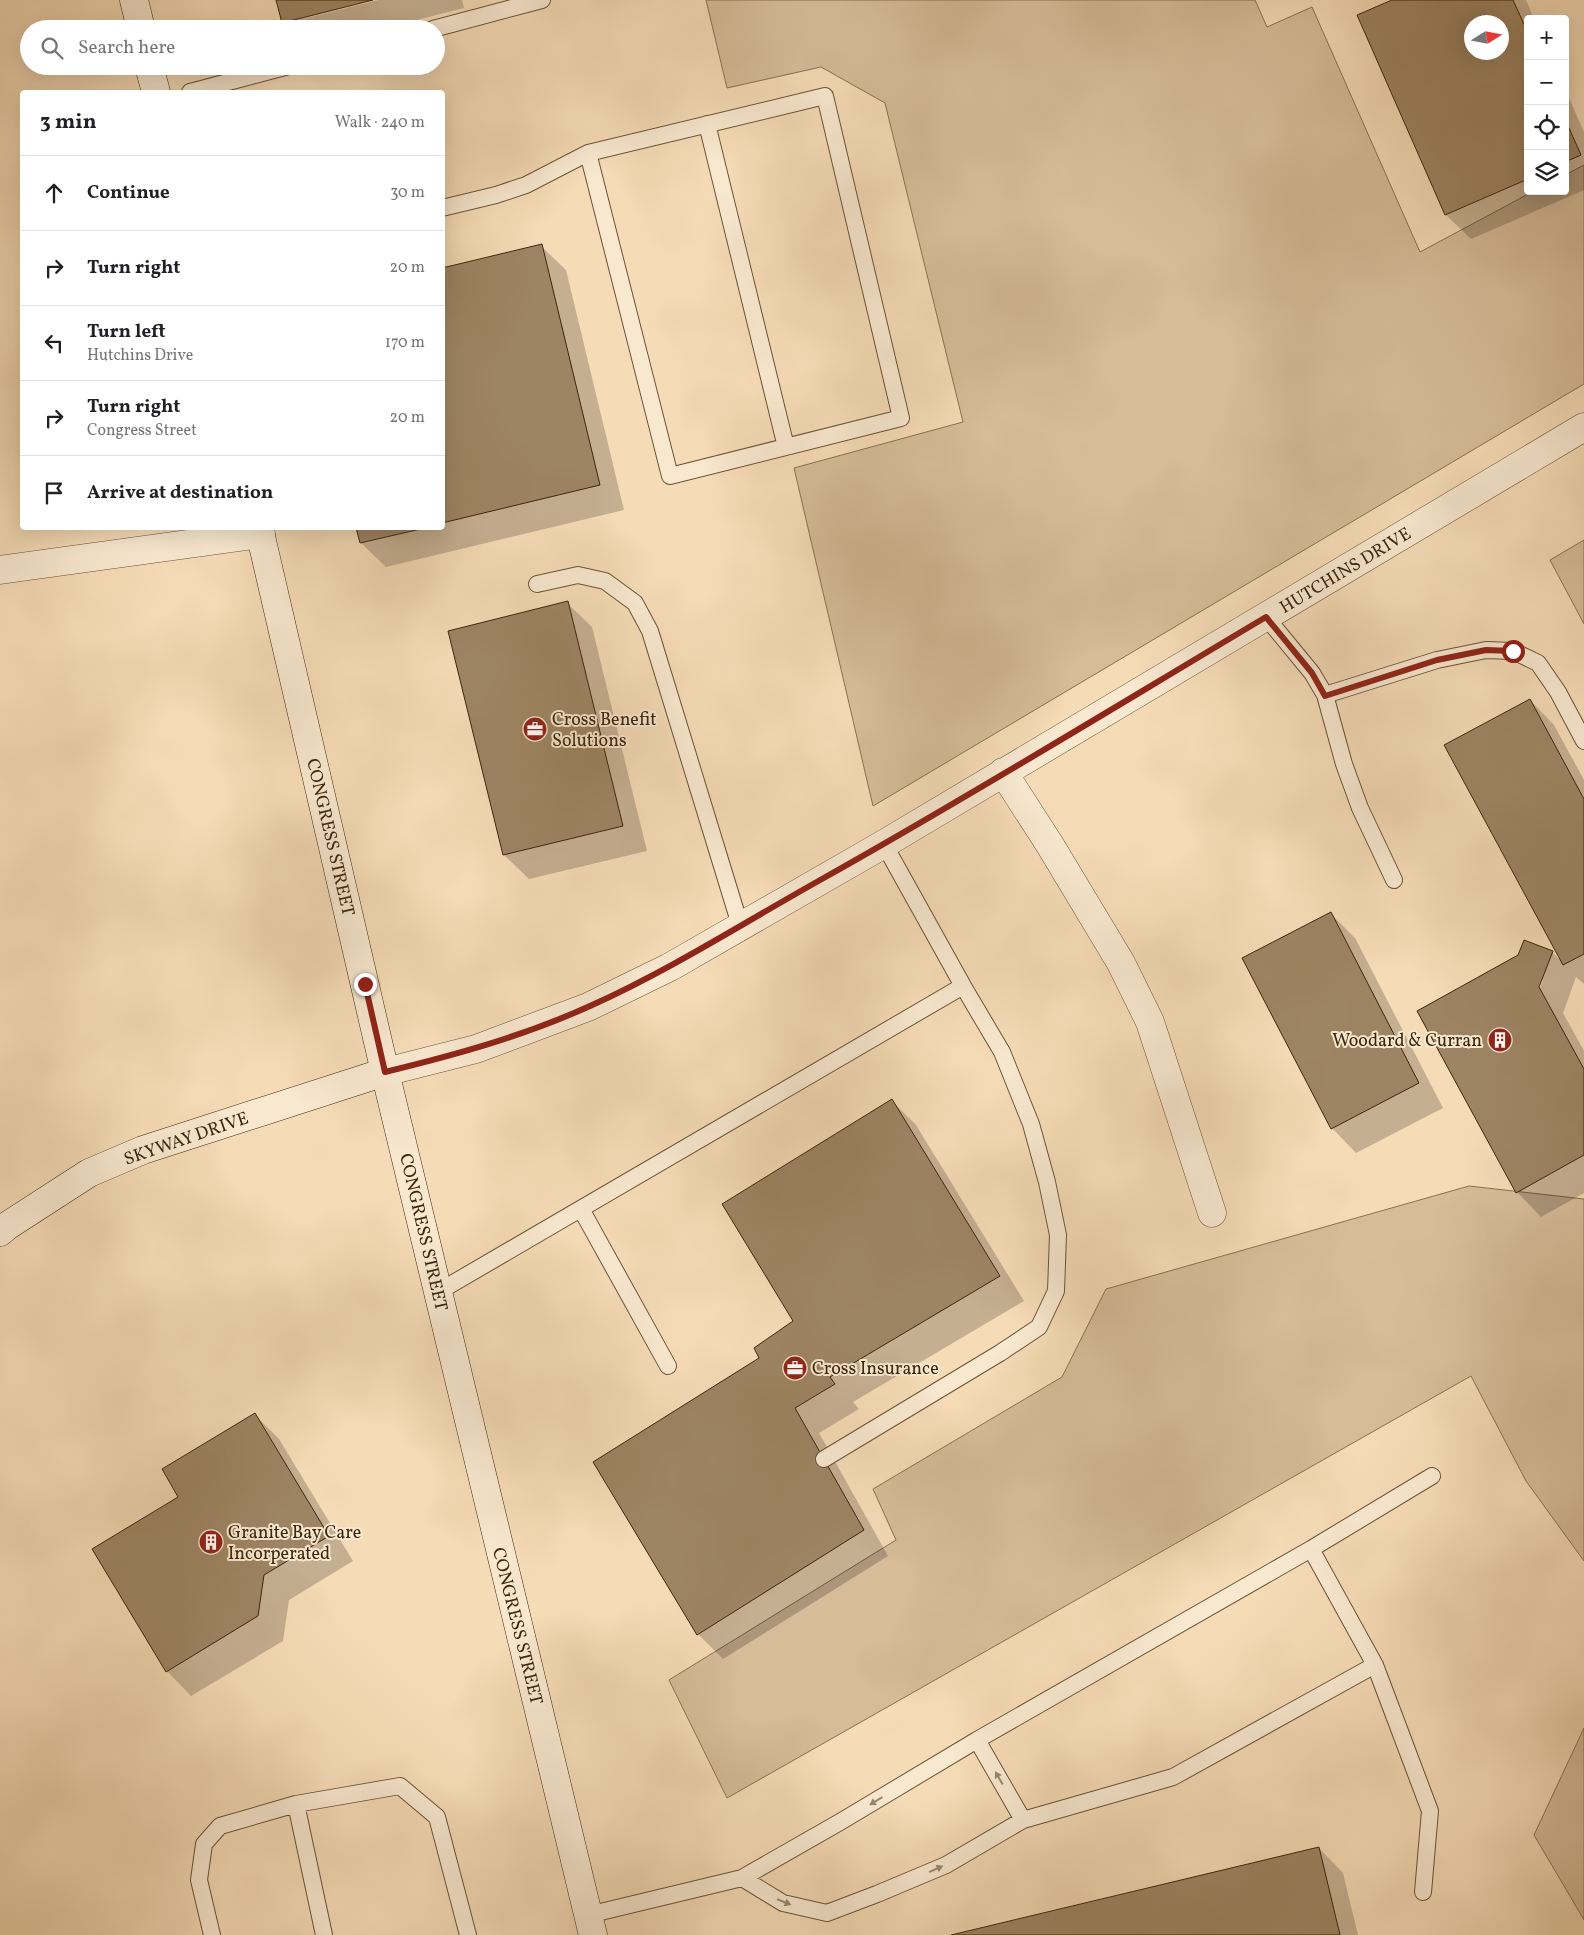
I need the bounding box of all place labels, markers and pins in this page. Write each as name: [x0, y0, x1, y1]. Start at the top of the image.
place label: Cross Benefit Solutions: [552, 708, 657, 754]
office icon: Cross Benefit Solutions: [522, 716, 548, 742]
building icon: Woodard & Curran: [1487, 1027, 1513, 1053]
place label: Woodard & Curran: [1332, 1029, 1482, 1054]
office icon: Cross Insurance: [782, 1355, 808, 1381]
place label: Cross Insurance: [812, 1357, 939, 1382]
place label: Granite Bay Care Incorperated: [228, 1521, 361, 1567]
building icon: Granite Bay Care Incorperated: [198, 1529, 224, 1555]

